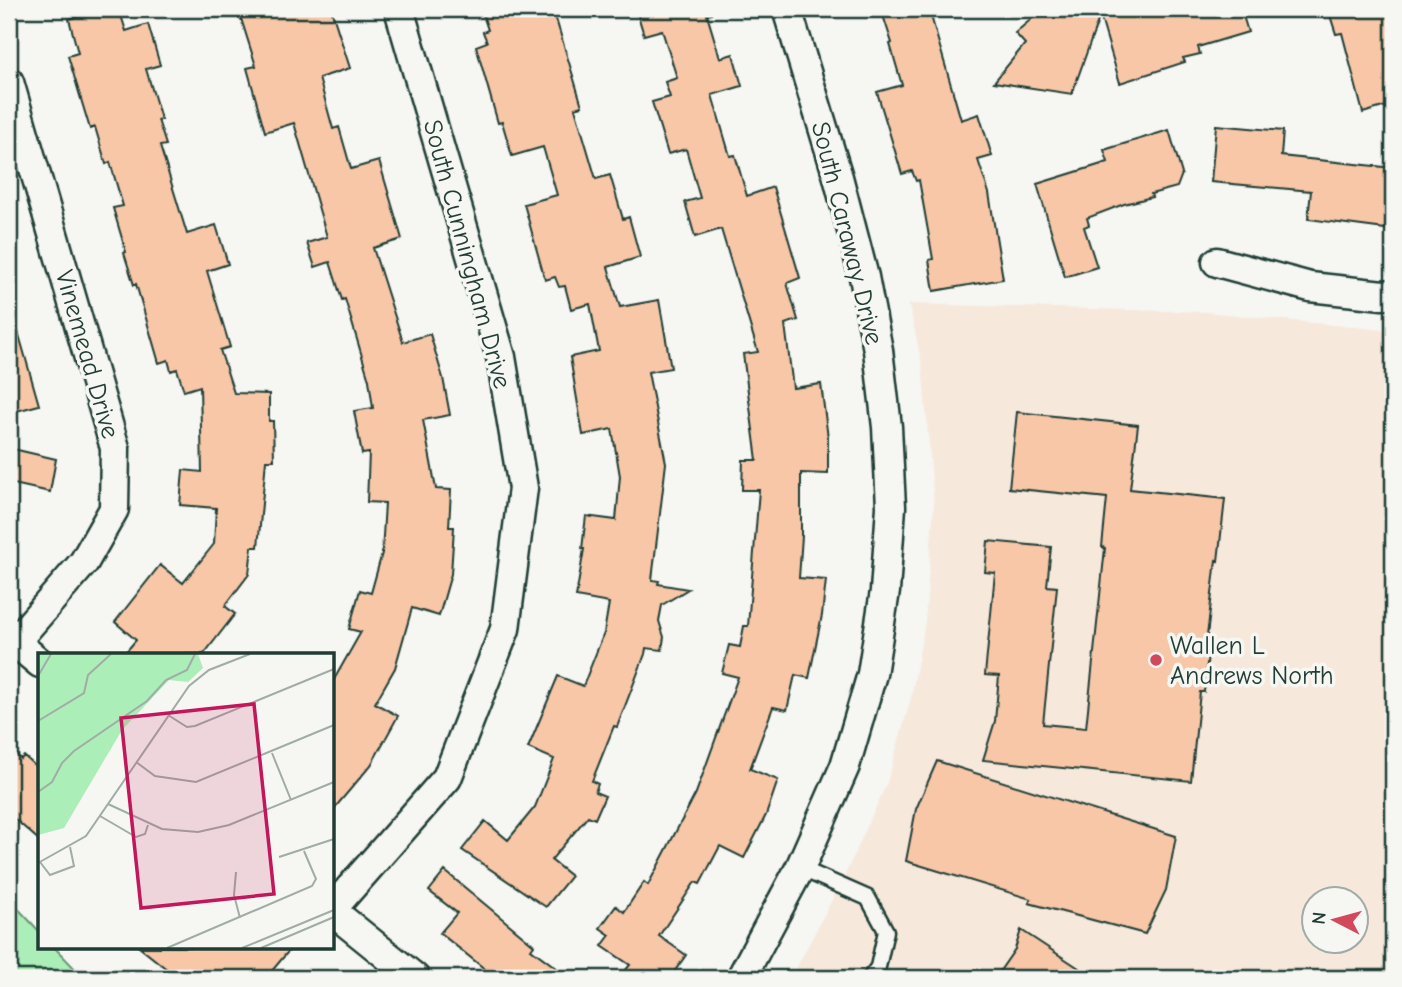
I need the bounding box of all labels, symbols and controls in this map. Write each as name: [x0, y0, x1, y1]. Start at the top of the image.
street label: South Cunningham Drive: [417, 117, 517, 392]
street label: South Caraway Drive: [805, 119, 889, 348]
street label: Vinemead Drive: [49, 267, 125, 442]
place label: Wallen L Andrews North: [1170, 631, 1334, 691]
marker: Wallen L Andrews North: [1148, 652, 1164, 668]
inset map: [38, 653, 334, 948]
north arrow: [1300, 886, 1370, 956]
text: N: [1308, 911, 1331, 926]

